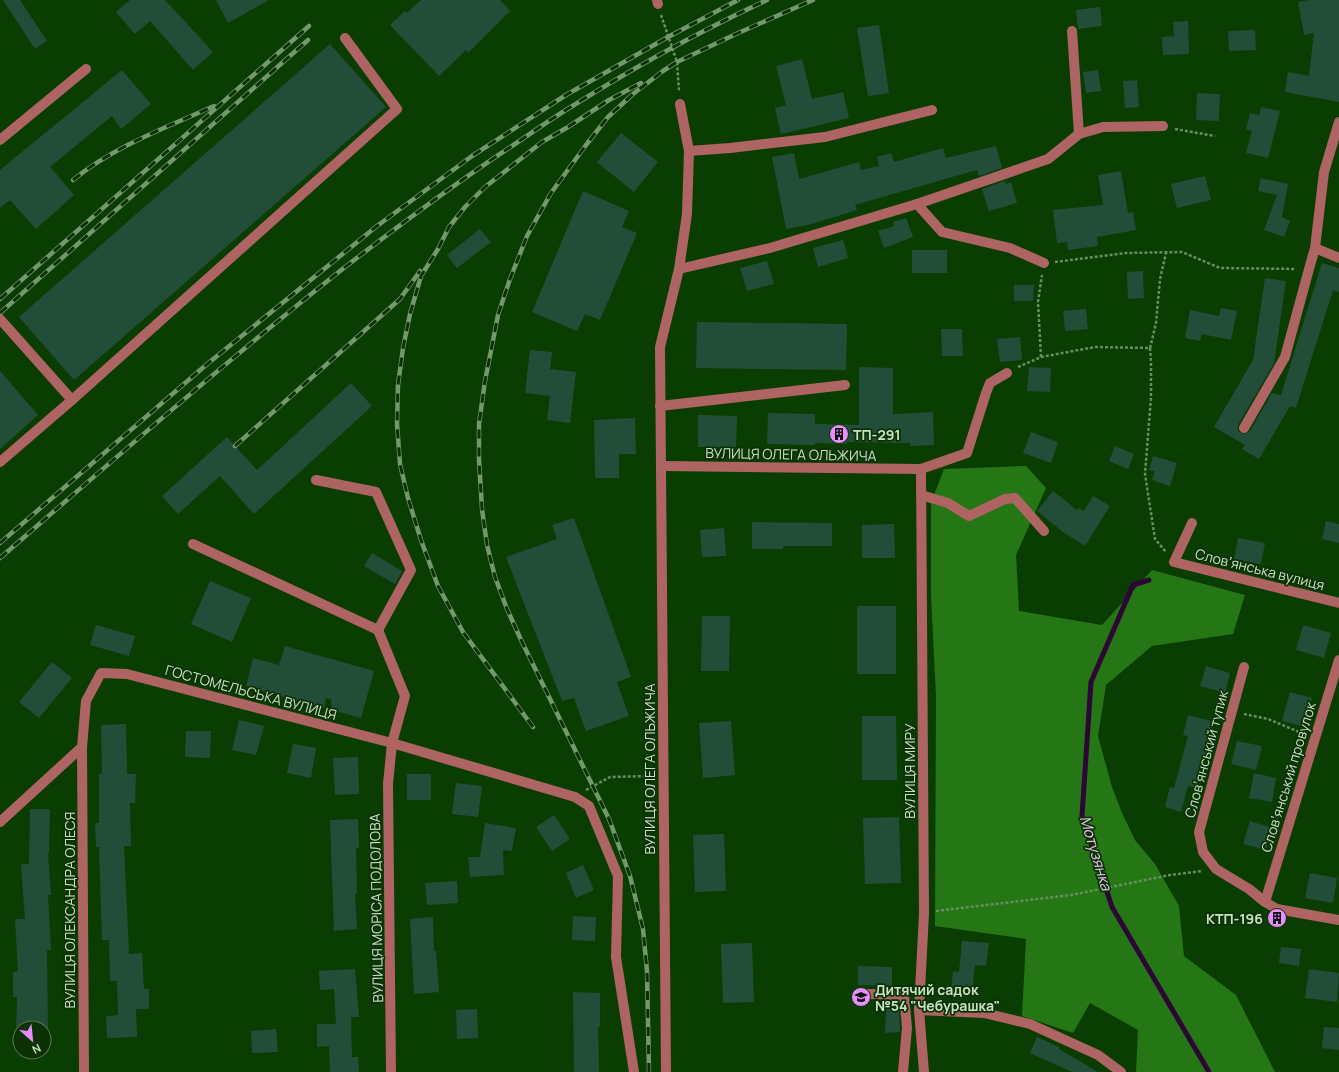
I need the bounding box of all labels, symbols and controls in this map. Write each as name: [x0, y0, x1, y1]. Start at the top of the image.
building icon: ТП-291: [828, 423, 850, 445]
place label: ТП-291: [853, 425, 901, 444]
street label: ВУЛИЦЯ ОЛЕГА ОЛЬЖИЧА: [705, 443, 877, 465]
street label: Словʼянська вулиця: [1193, 544, 1327, 594]
street label: ГОСТОМЕЛЬСЬКА ВУЛИЦЯ: [163, 660, 339, 724]
street label: ВУЛИЦЯ ОЛЕГА ОЛЬЖИЧА: [640, 683, 659, 855]
street label: Словʼянський тупик: [1180, 687, 1232, 820]
street label: Словʼянський провулок: [1256, 698, 1320, 855]
street label: ВУЛИЦЯ МИРУ: [900, 723, 919, 819]
street label: ВУЛИЦЯ ОЛЕКСАНДРА ОЛЕСЯ: [60, 812, 79, 1008]
street label: ВУЛИЦЯ МОРІСА ПОДОЛОВА: [365, 813, 387, 1003]
water label: Мотузянка: [1075, 813, 1118, 894]
building icon: КТП-196: [1266, 907, 1288, 929]
place label: КТП-196: [1206, 909, 1263, 928]
place label: Дитячий садок №54 "Чебурашка": [875, 980, 1000, 1015]
school or university icon: Дитячий садок №54 "Чебурашка": [850, 986, 872, 1008]
north arrow: [12, 1020, 52, 1060]
text: N: [30, 1041, 44, 1058]

